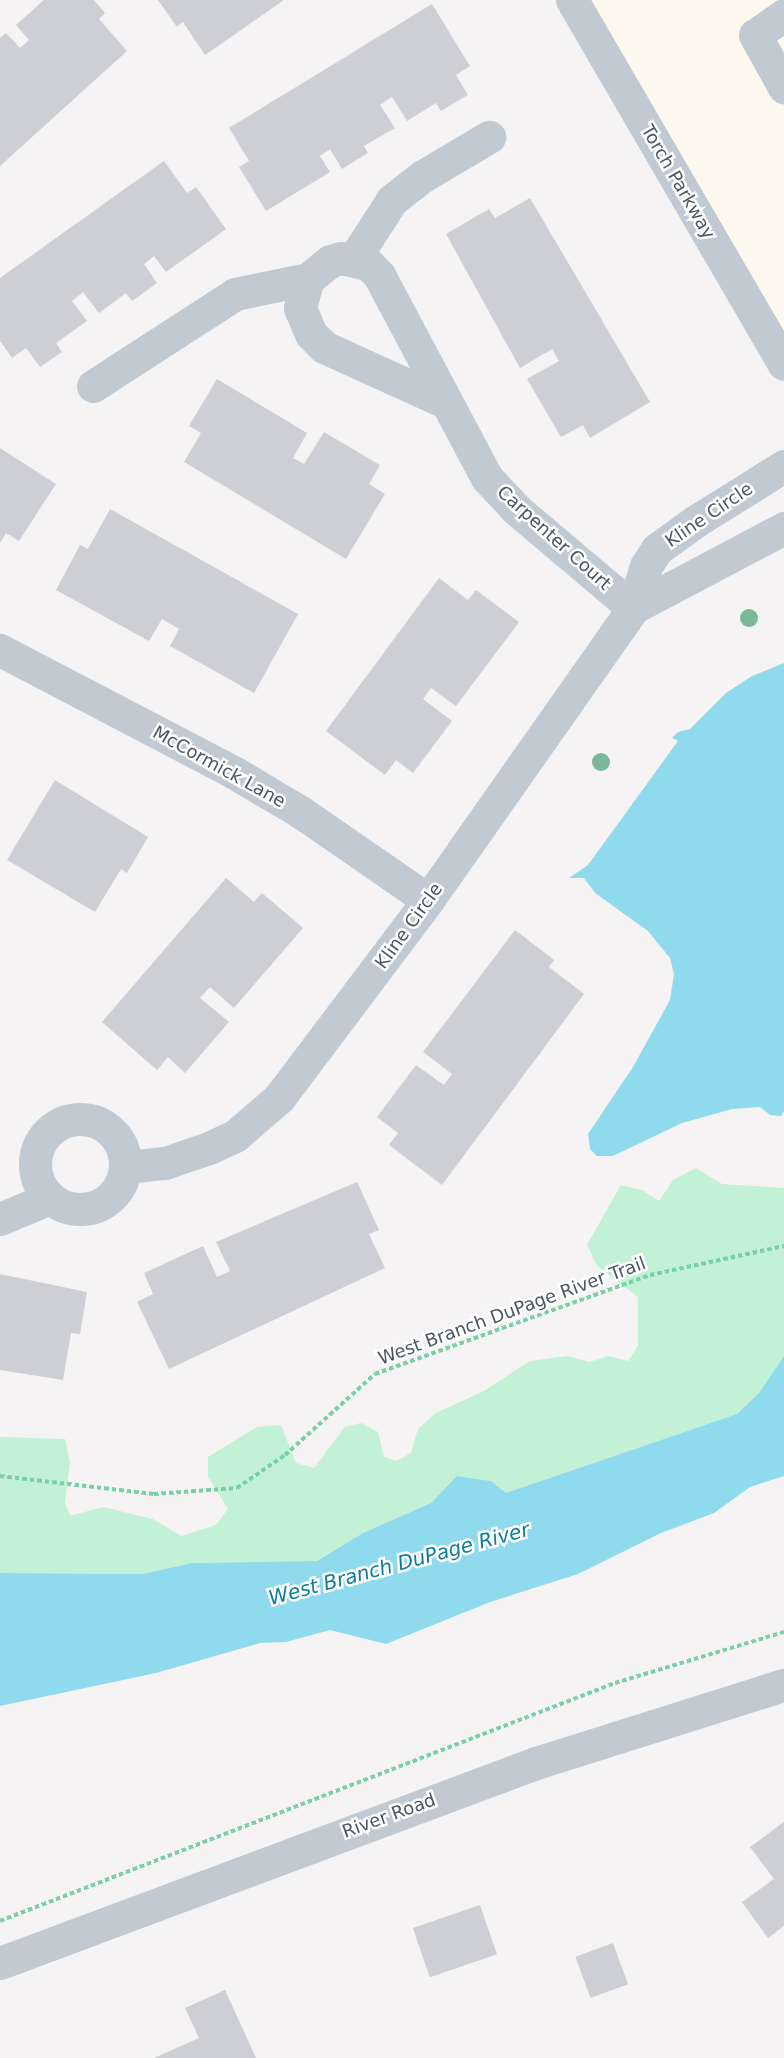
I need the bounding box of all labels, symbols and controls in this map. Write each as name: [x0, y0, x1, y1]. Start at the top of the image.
street label: Torch Parkway: [637, 121, 719, 243]
street label: Kline Circle: [661, 478, 757, 552]
street label: Carpenter Court: [493, 481, 615, 595]
street label: McCormick Lane: [149, 722, 289, 812]
street label: Kline Circle: [371, 879, 447, 973]
street label: West Branch DuPage River Trail: [375, 1252, 649, 1370]
water label: West Branch DuPage River: [266, 1518, 532, 1610]
street label: River Road: [339, 1789, 439, 1843]

